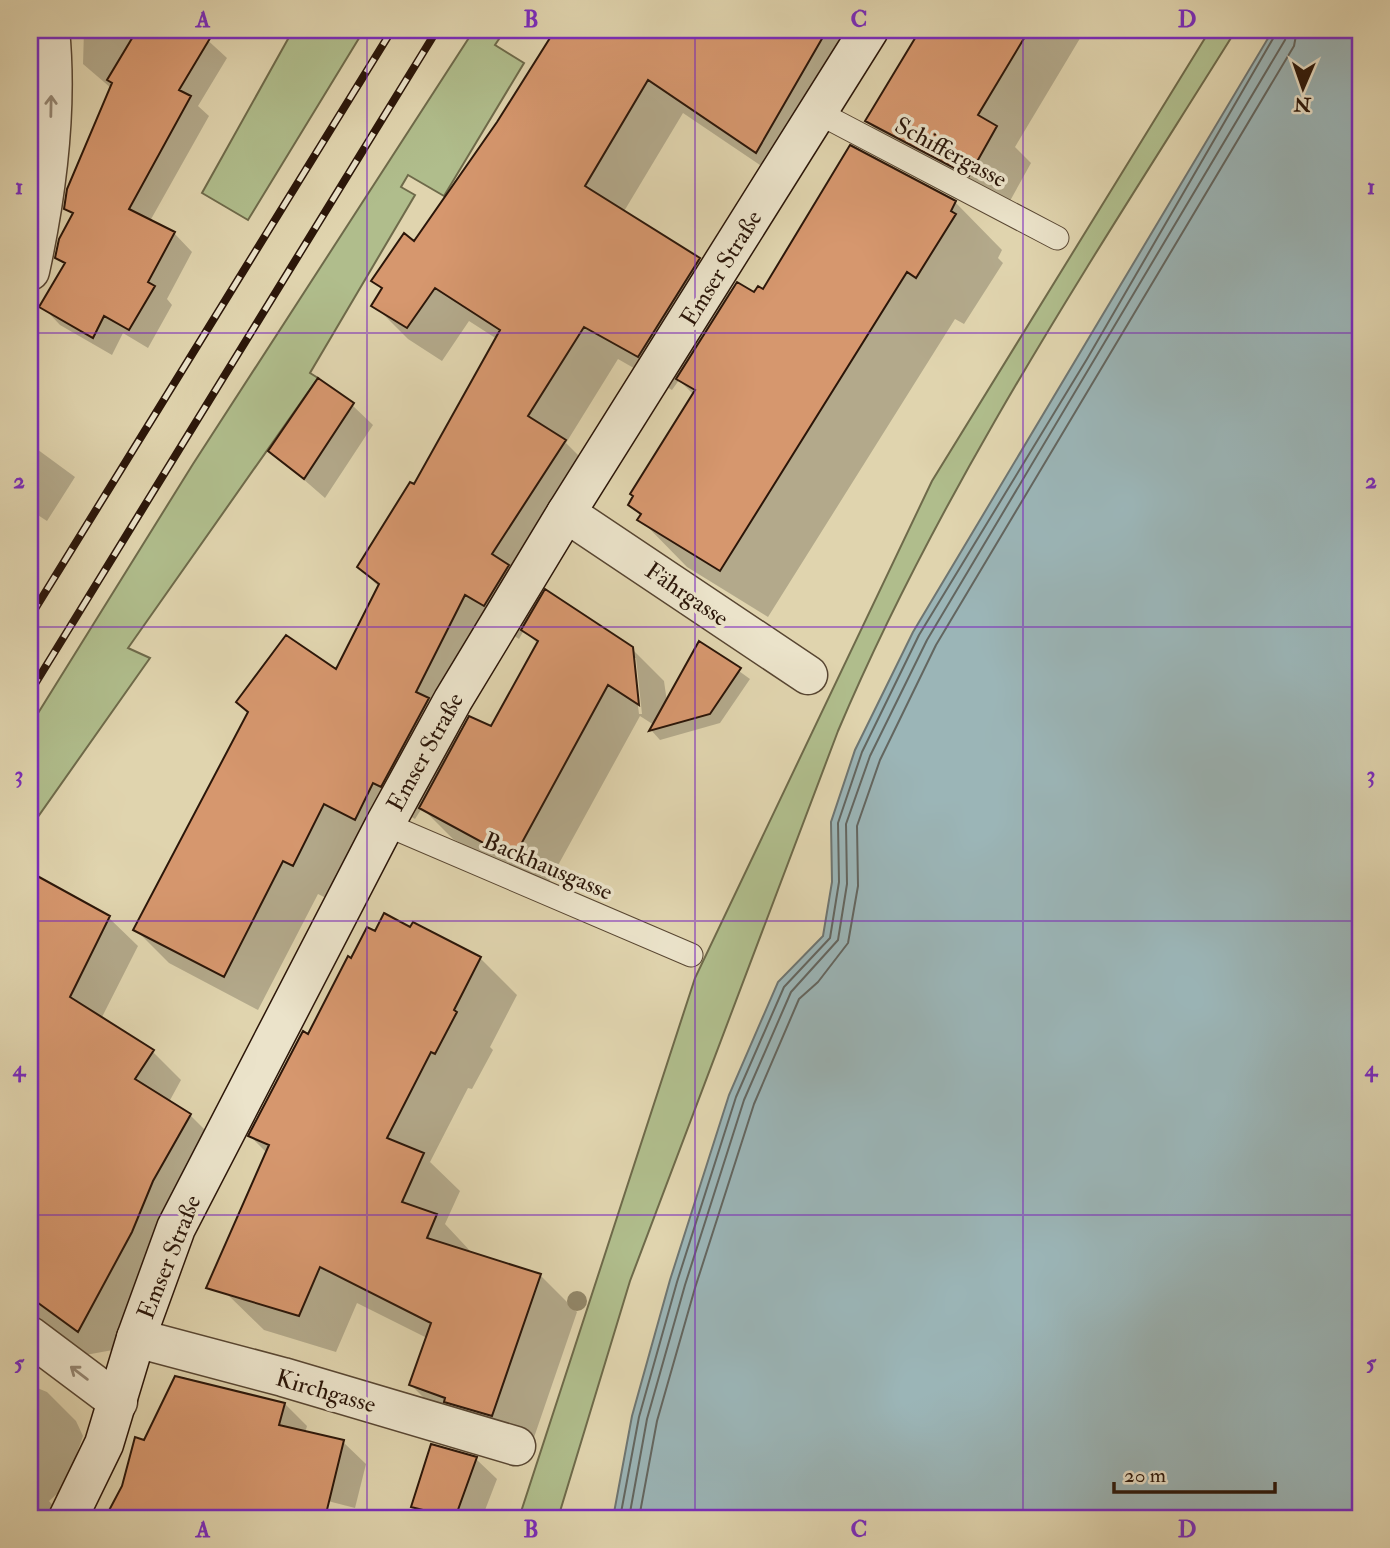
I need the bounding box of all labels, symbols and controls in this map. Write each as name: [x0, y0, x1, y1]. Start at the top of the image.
text: A: [195, 5, 211, 34]
text: B: [523, 5, 539, 34]
text: C: [851, 5, 867, 34]
text: D: [1178, 5, 1196, 34]
north arrow: [1268, 52, 1338, 122]
text: N: [1293, 92, 1312, 116]
one-way arrow: [45, 95, 58, 118]
street label: Schiffergasse: [889, 110, 1012, 195]
text: 1: [15, 172, 23, 201]
text: 1: [1367, 172, 1375, 201]
street label: Emser Straße: [674, 204, 769, 332]
text: 2: [13, 466, 25, 495]
text: 2: [1365, 466, 1377, 495]
street label: Fährgasse: [639, 555, 735, 634]
street label: Emser Straße: [380, 687, 471, 817]
text: 3: [15, 760, 23, 789]
text: 3: [1367, 760, 1375, 789]
street label: Backhausgasse: [478, 825, 617, 908]
text: 4: [12, 1054, 27, 1083]
text: 4: [1364, 1054, 1379, 1083]
street label: Emser Straße: [131, 1191, 208, 1324]
text: 5: [14, 1348, 25, 1377]
text: 5: [1366, 1348, 1377, 1377]
street label: Kirchgasse: [272, 1362, 379, 1420]
one-way arrow: [70, 1365, 88, 1380]
scale bar: [1114, 1450, 1274, 1494]
text: 20 m: [1124, 1462, 1166, 1489]
text: A: [195, 1515, 211, 1544]
text: B: [523, 1515, 539, 1544]
text: C: [851, 1515, 867, 1544]
text: D: [1178, 1515, 1196, 1544]

